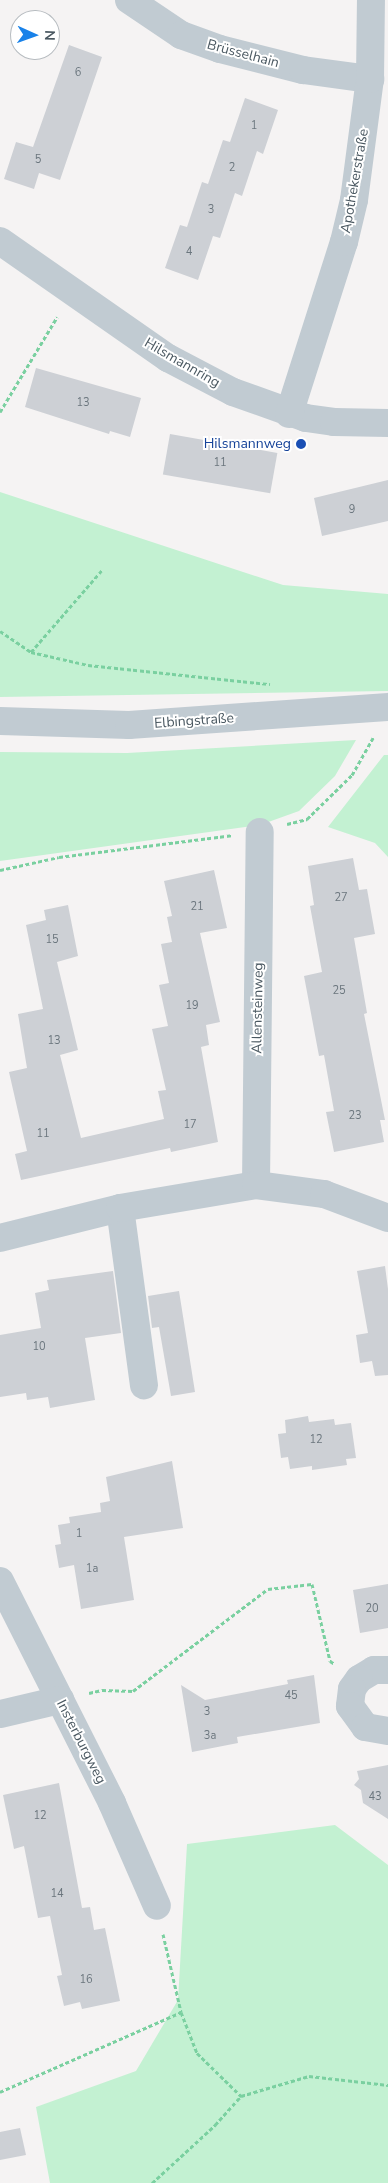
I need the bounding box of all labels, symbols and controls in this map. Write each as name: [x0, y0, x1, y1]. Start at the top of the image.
north arrow: [10, 10, 60, 60]
text: N: [40, 30, 59, 41]
street label: Brüsselhain: [205, 36, 281, 72]
house number: 6: [75, 66, 81, 80]
house number: 1: [251, 119, 257, 133]
street label: Apothekerstraße: [338, 128, 372, 234]
house number: 5: [35, 153, 41, 167]
house number: 2: [229, 161, 235, 175]
house number: 3: [208, 203, 214, 217]
house number: 4: [186, 245, 192, 259]
street label: Hilsmannring: [141, 335, 223, 391]
house number: 13: [76, 396, 90, 410]
place label: Hilsmannweg: [204, 436, 291, 452]
marker: Hilsmannweg: [295, 438, 307, 450]
house number: 11: [213, 456, 227, 470]
house number: 9: [349, 503, 355, 517]
street label: Elbingstraße: [154, 710, 234, 732]
house number: 27: [334, 891, 348, 905]
house number: 21: [190, 900, 204, 914]
house number: 15: [45, 933, 59, 947]
street label: Allensteinweg: [249, 962, 267, 1054]
house number: 25: [332, 984, 346, 998]
house number: 19: [185, 999, 199, 1013]
house number: 13: [47, 1034, 61, 1048]
house number: 23: [348, 1109, 362, 1123]
house number: 17: [183, 1118, 197, 1132]
house number: 11: [36, 1127, 50, 1141]
house number: 10: [32, 1340, 46, 1354]
house number: 12: [309, 1433, 323, 1447]
house number: 1: [76, 1527, 82, 1541]
house number: 1a: [86, 1562, 98, 1576]
house number: 20: [365, 1602, 379, 1616]
house number: 45: [284, 1689, 298, 1703]
street label: Insterburgweg: [53, 1697, 109, 1787]
house number: 3: [204, 1705, 210, 1719]
house number: 3a: [204, 1729, 216, 1743]
house number: 43: [368, 1790, 382, 1804]
house number: 12: [33, 1809, 47, 1823]
house number: 14: [50, 1887, 64, 1901]
house number: 16: [79, 1973, 93, 1987]

